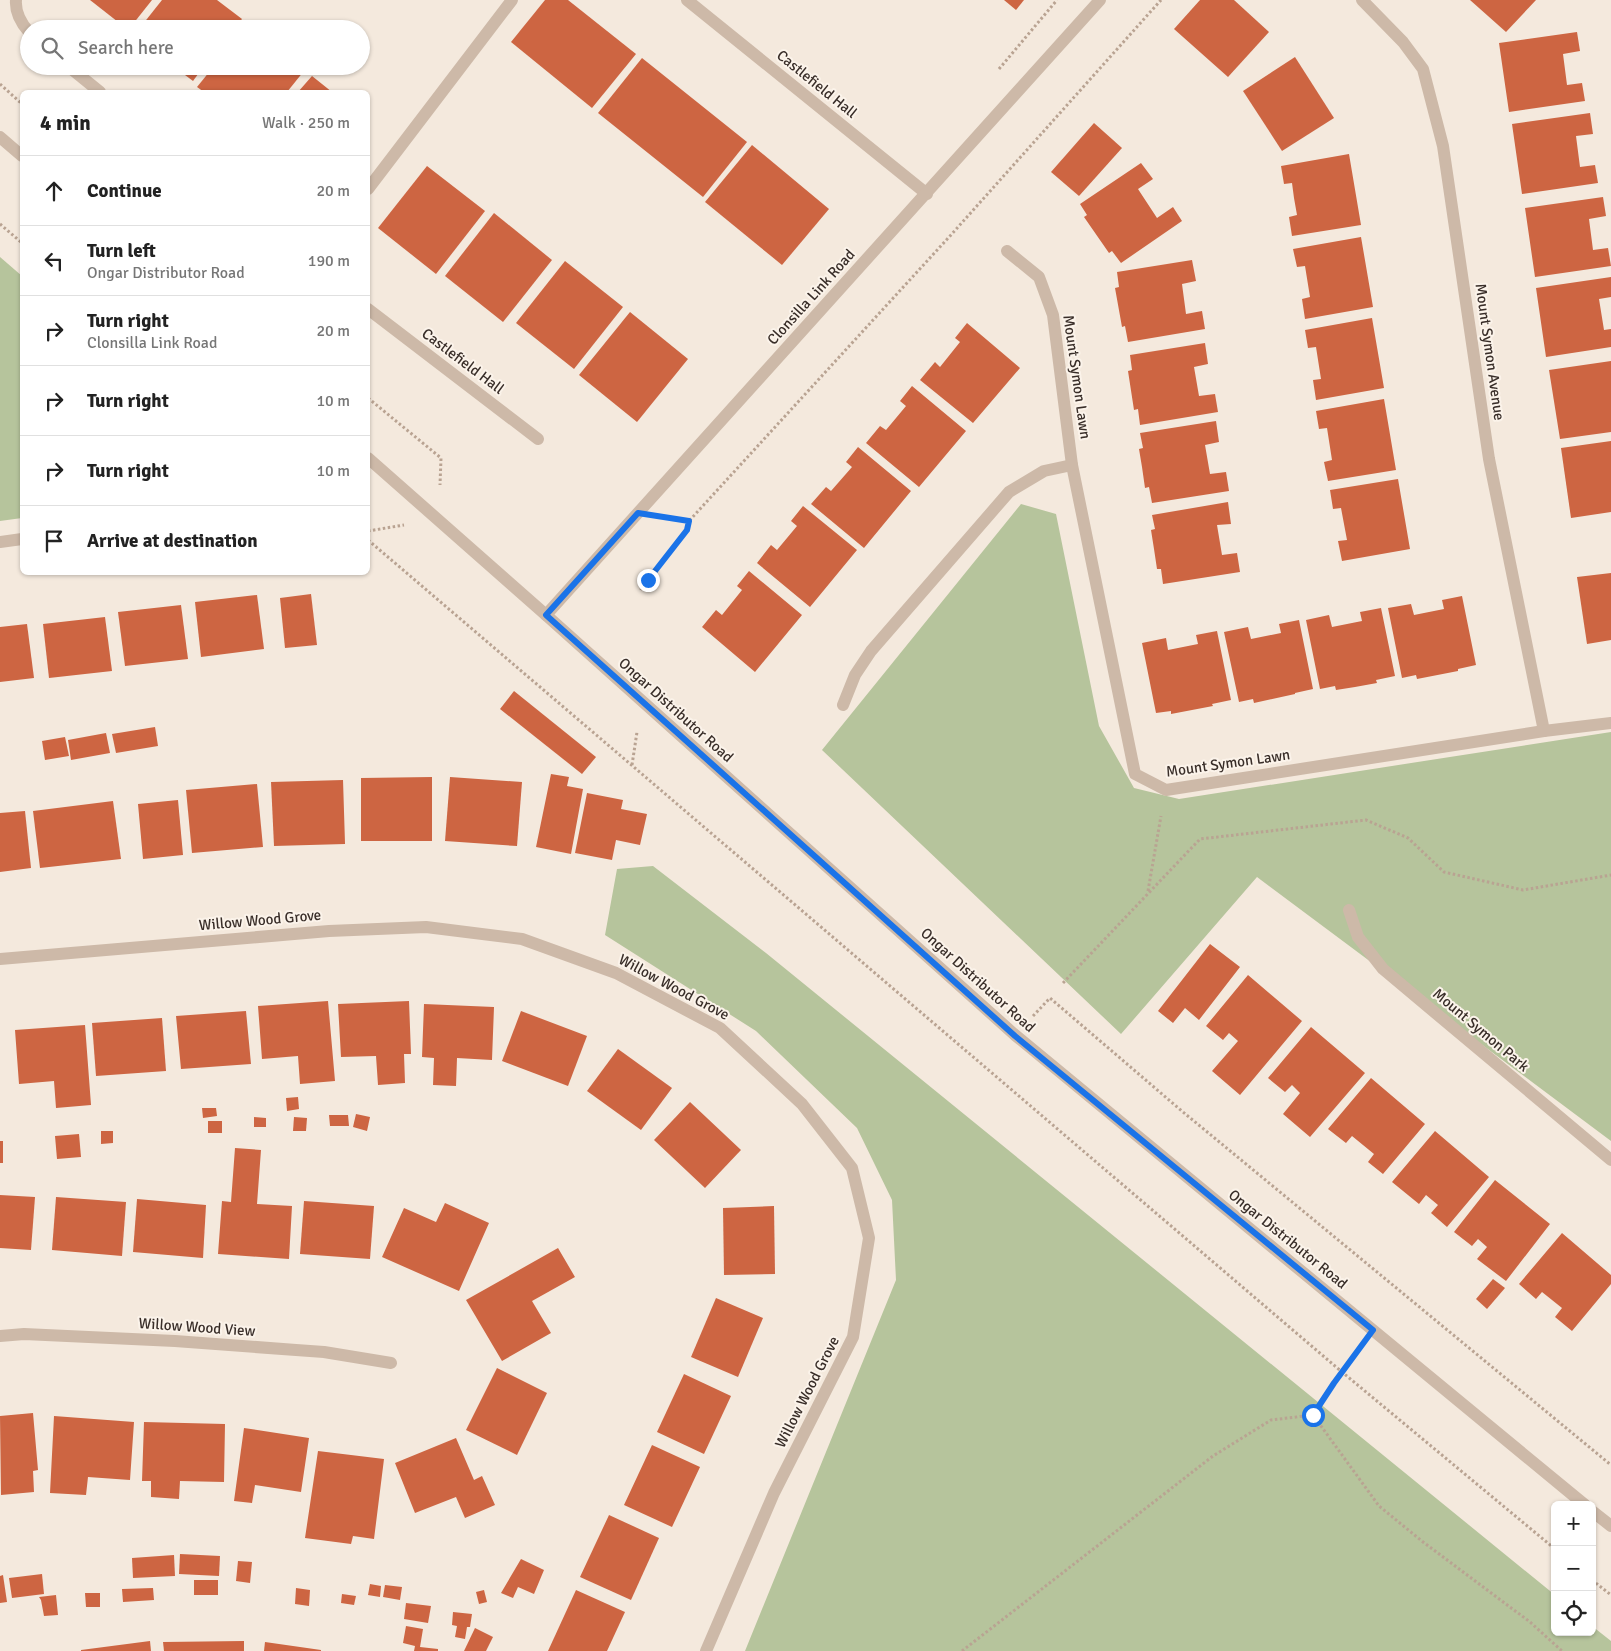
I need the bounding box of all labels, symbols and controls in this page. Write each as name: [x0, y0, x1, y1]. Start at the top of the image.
search box: [20, 20, 370, 75]
icon: search: [38, 34, 66, 62]
text: Search here: [78, 36, 174, 60]
street label: Castlefield Hall: [773, 46, 861, 122]
text: 4 min: [40, 110, 91, 136]
text: Walk · 250 m: [262, 113, 350, 133]
icon: ahead: [40, 177, 68, 205]
text: Continue: [87, 179, 162, 203]
text: 20 m: [316, 181, 350, 201]
text: Turn left: [87, 239, 156, 263]
street label: Clonsilla Link Road: [763, 246, 859, 348]
icon: left: [40, 247, 68, 275]
text: 190 m: [308, 251, 350, 271]
text: Ongar Distributor Road: [87, 263, 245, 283]
street label: Mount Symon Avenue: [1471, 282, 1509, 422]
text: Turn right: [87, 309, 169, 333]
street label: Mount Symon Lawn: [1059, 314, 1095, 440]
icon: right: [40, 317, 68, 345]
text: 20 m: [316, 321, 350, 341]
street label: Castlefield Hall: [418, 324, 508, 398]
text: Clonsilla Link Road: [87, 333, 217, 353]
icon: right: [40, 387, 68, 415]
text: Turn right: [87, 389, 169, 413]
text: 10 m: [316, 391, 350, 411]
icon: right: [40, 457, 68, 485]
text: Turn right: [87, 459, 169, 483]
text: 10 m: [316, 461, 350, 481]
icon: arrive: [40, 527, 68, 555]
text: Arrive at destination: [87, 529, 258, 553]
route end: [637, 569, 660, 592]
street label: Ongar Distributor Road: [615, 654, 737, 766]
street label: Mount Symon Lawn: [1165, 745, 1291, 781]
street label: Willow Wood Grove: [198, 906, 322, 934]
street label: Ongar Distributor Road: [917, 924, 1039, 1036]
street label: Willow Wood Grove: [616, 950, 732, 1024]
street label: Mount Symon Park: [1429, 985, 1533, 1076]
street label: Ongar Distributor Road: [1225, 1185, 1351, 1293]
street label: Willow Wood View: [138, 1314, 256, 1340]
street label: Willow Wood Grove: [771, 1333, 843, 1451]
route start: [1302, 1404, 1325, 1427]
map controls: [1551, 1501, 1596, 1636]
button: +: [1551, 1501, 1596, 1546]
button: −: [1551, 1546, 1596, 1591]
button: locate: [1551, 1591, 1596, 1636]

